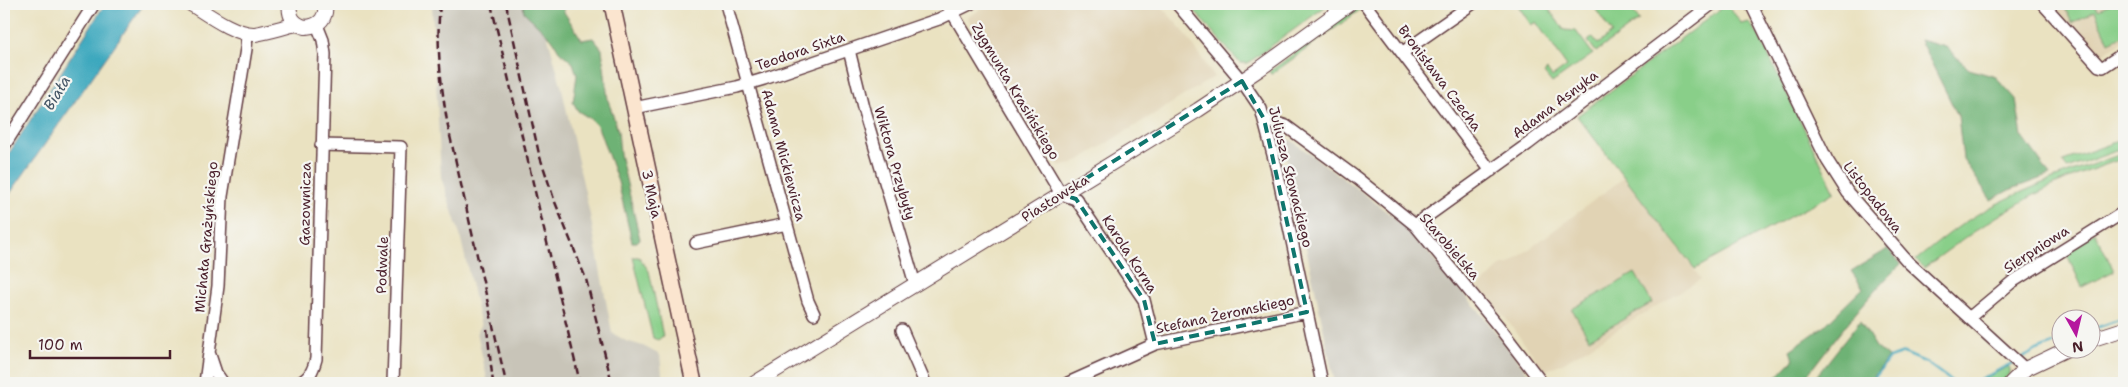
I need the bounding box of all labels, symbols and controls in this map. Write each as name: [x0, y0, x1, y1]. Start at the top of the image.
street label: Zygmunta Krasińskiego: [968, 19, 1064, 163]
street label: Bronisława Czecha: [1394, 21, 1486, 135]
street label: Teodora Sixta: [753, 27, 847, 75]
street label: Adama Asnyka: [1509, 66, 1602, 142]
water label: Biała: [39, 72, 75, 114]
street label: Adama Mickiewicza: [758, 87, 810, 223]
street label: Wiktora Przybyły: [870, 104, 920, 222]
street label: Juliusza Słowackiego: [1265, 105, 1317, 249]
street label: Listopadowa: [1839, 158, 1907, 237]
street label: Michała Grażyńskiego: [190, 161, 222, 313]
street label: Gazownicza: [295, 162, 315, 246]
street label: 3 Maja: [638, 168, 666, 220]
street label: Piastowska: [1018, 170, 1092, 226]
street label: Starobielska: [1416, 209, 1484, 284]
street label: Karola Korna: [1098, 212, 1162, 297]
street label: Sierpniowa: [2000, 221, 2072, 277]
street label: Podwale: [372, 236, 392, 294]
street label: Stefana Żeromskiego: [1154, 291, 1296, 337]
north arrow: [2050, 310, 2100, 360]
scale bar: [30, 327, 170, 359]
text: 100 m: [38, 335, 83, 355]
text: N: [2071, 337, 2085, 357]

